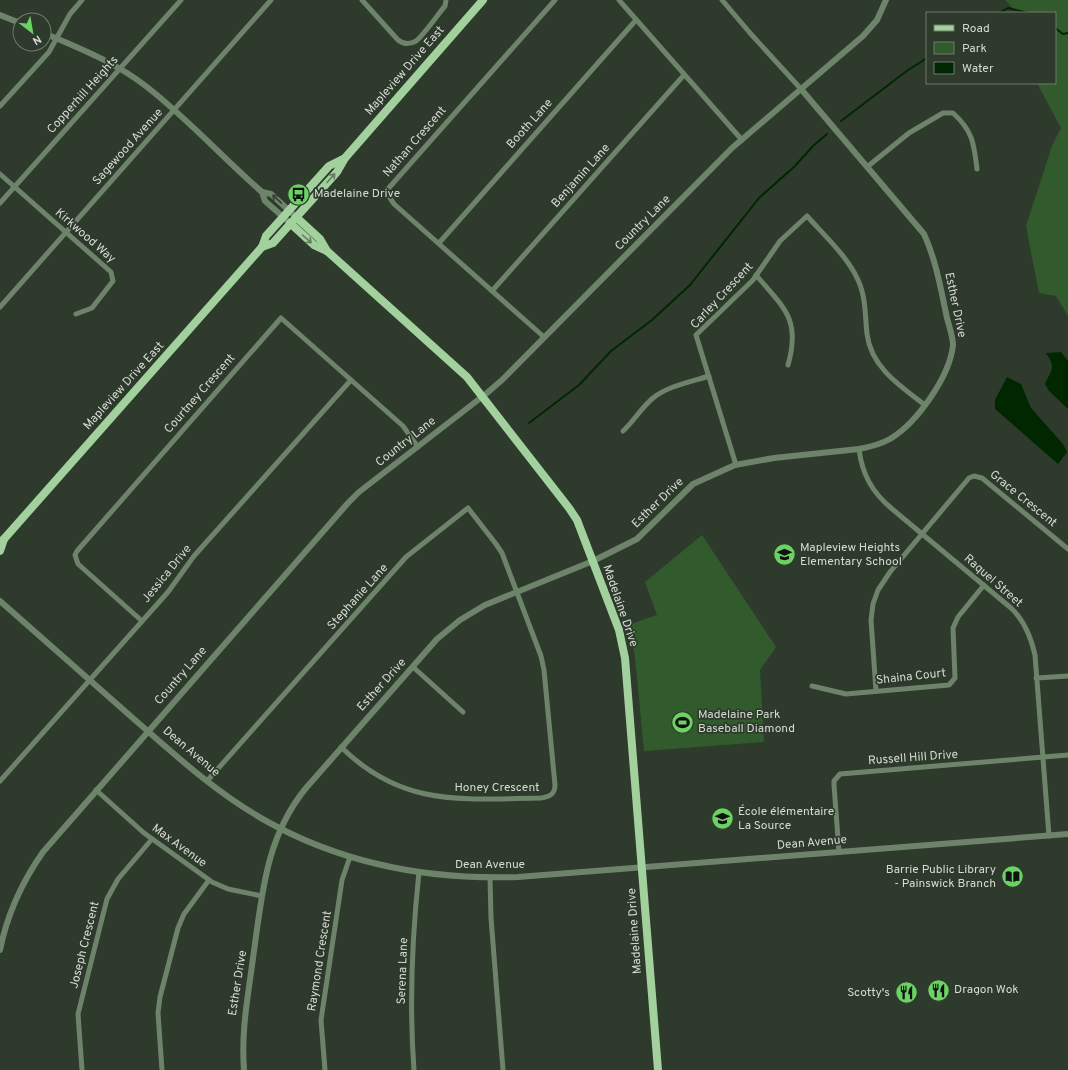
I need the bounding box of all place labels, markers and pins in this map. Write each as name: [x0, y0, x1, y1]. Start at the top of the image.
bus stop icon: Madelaine Drive: [285, 181, 311, 207]
place label: Madelaine Drive: [314, 186, 400, 202]
place label: Mapleview Heights Elementary School: [800, 540, 902, 570]
school or university icon: Mapleview Heights Elementary School: [772, 542, 798, 568]
place label: Madelaine Park Baseball Diamond: [698, 707, 795, 737]
sports icon: Madelaine Park Baseball Diamond: [670, 709, 696, 735]
place label: École élémentaire La Source: [738, 804, 834, 834]
school or university icon: École élémentaire La Source: [710, 806, 736, 832]
place label: Barrie Public Library - Painswick Branch: [886, 862, 996, 892]
library icon: Barrie Public Library - Painswick Branch: [999, 864, 1025, 890]
restaurant icon: Dragon Wok: [926, 977, 952, 1003]
restaurant icon: Scotty's: [893, 980, 919, 1006]
place label: Dragon Wok: [954, 982, 1019, 998]
place label: Scotty's: [847, 985, 890, 1001]

